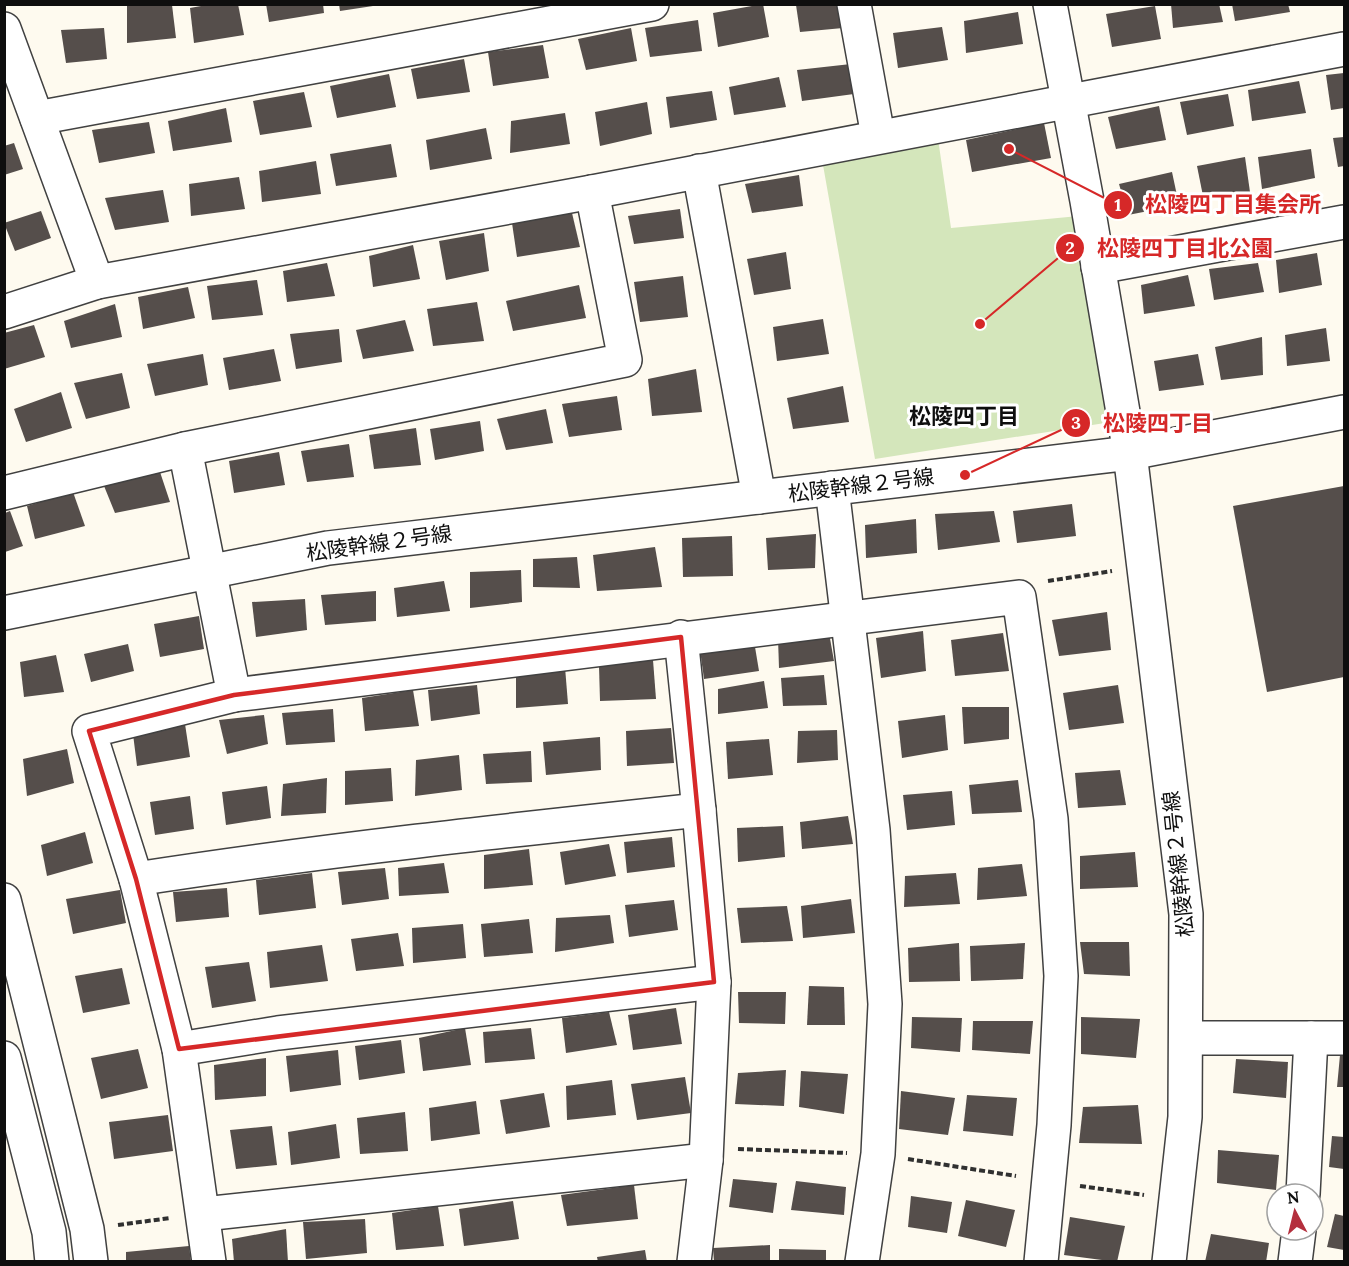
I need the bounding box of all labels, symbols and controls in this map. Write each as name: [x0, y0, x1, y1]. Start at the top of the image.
callout: 松陵四丁目集会所: [1103, 185, 1333, 225]
text: 松陵四丁目集会所: [1145, 190, 1321, 218]
text: 1: [1114, 193, 1122, 216]
callout: 松陵四丁目北公園: [1055, 228, 1285, 268]
text: 松陵四丁目北公園: [1097, 234, 1273, 262]
text: 2: [1065, 236, 1075, 259]
district label: 松陵四丁目: [909, 402, 1019, 430]
callout: 松陵四丁目: [1061, 403, 1225, 443]
text: 松陵四丁目: [1103, 409, 1213, 437]
text: 3: [1071, 411, 1081, 434]
street label: 松陵幹線２号線: [786, 463, 936, 507]
street label: 松陵幹線２号線: [304, 519, 454, 567]
street label: 松陵幹線２号線: [1157, 789, 1199, 939]
north arrow: [1265, 1182, 1325, 1242]
text: N: [1286, 1186, 1301, 1208]

